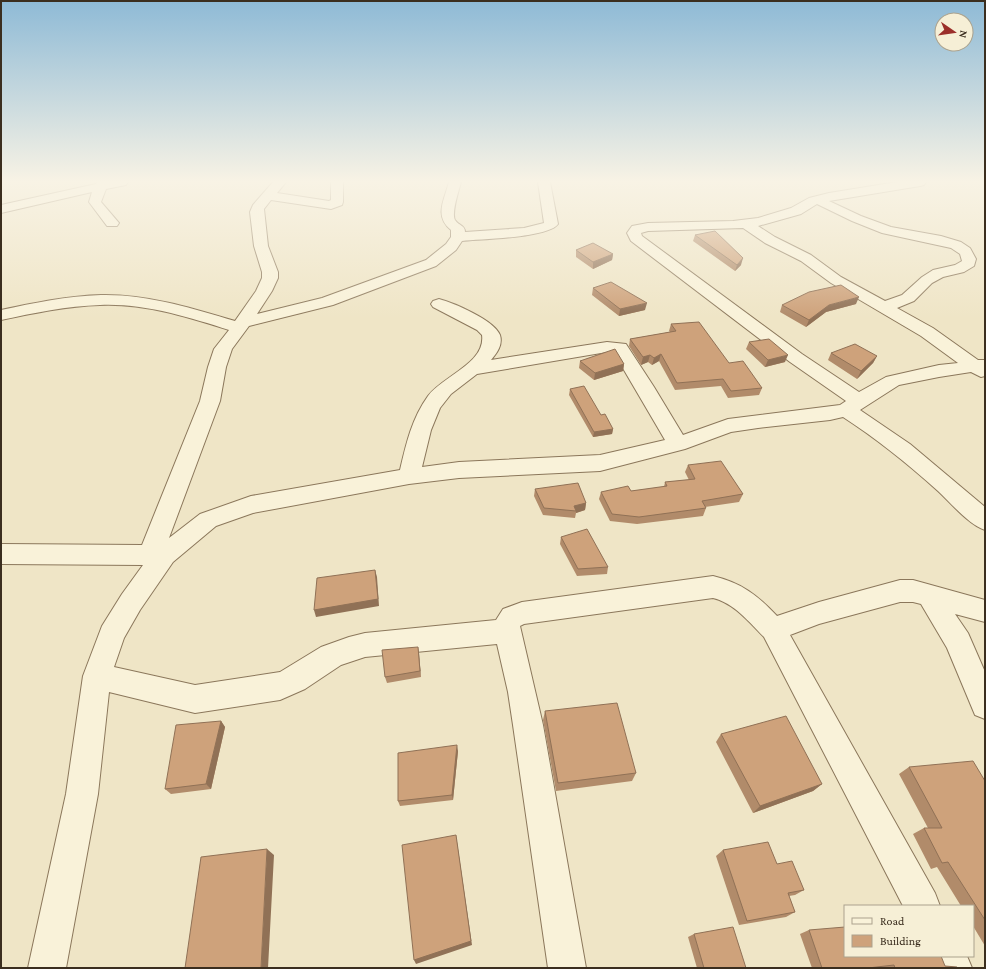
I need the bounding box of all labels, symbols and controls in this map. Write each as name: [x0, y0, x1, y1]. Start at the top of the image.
north arrow: [934, 12, 974, 52]
text: N: [957, 29, 970, 40]
legend: [844, 905, 974, 957]
text: Road: [880, 914, 905, 928]
text: Building: [880, 934, 921, 948]

